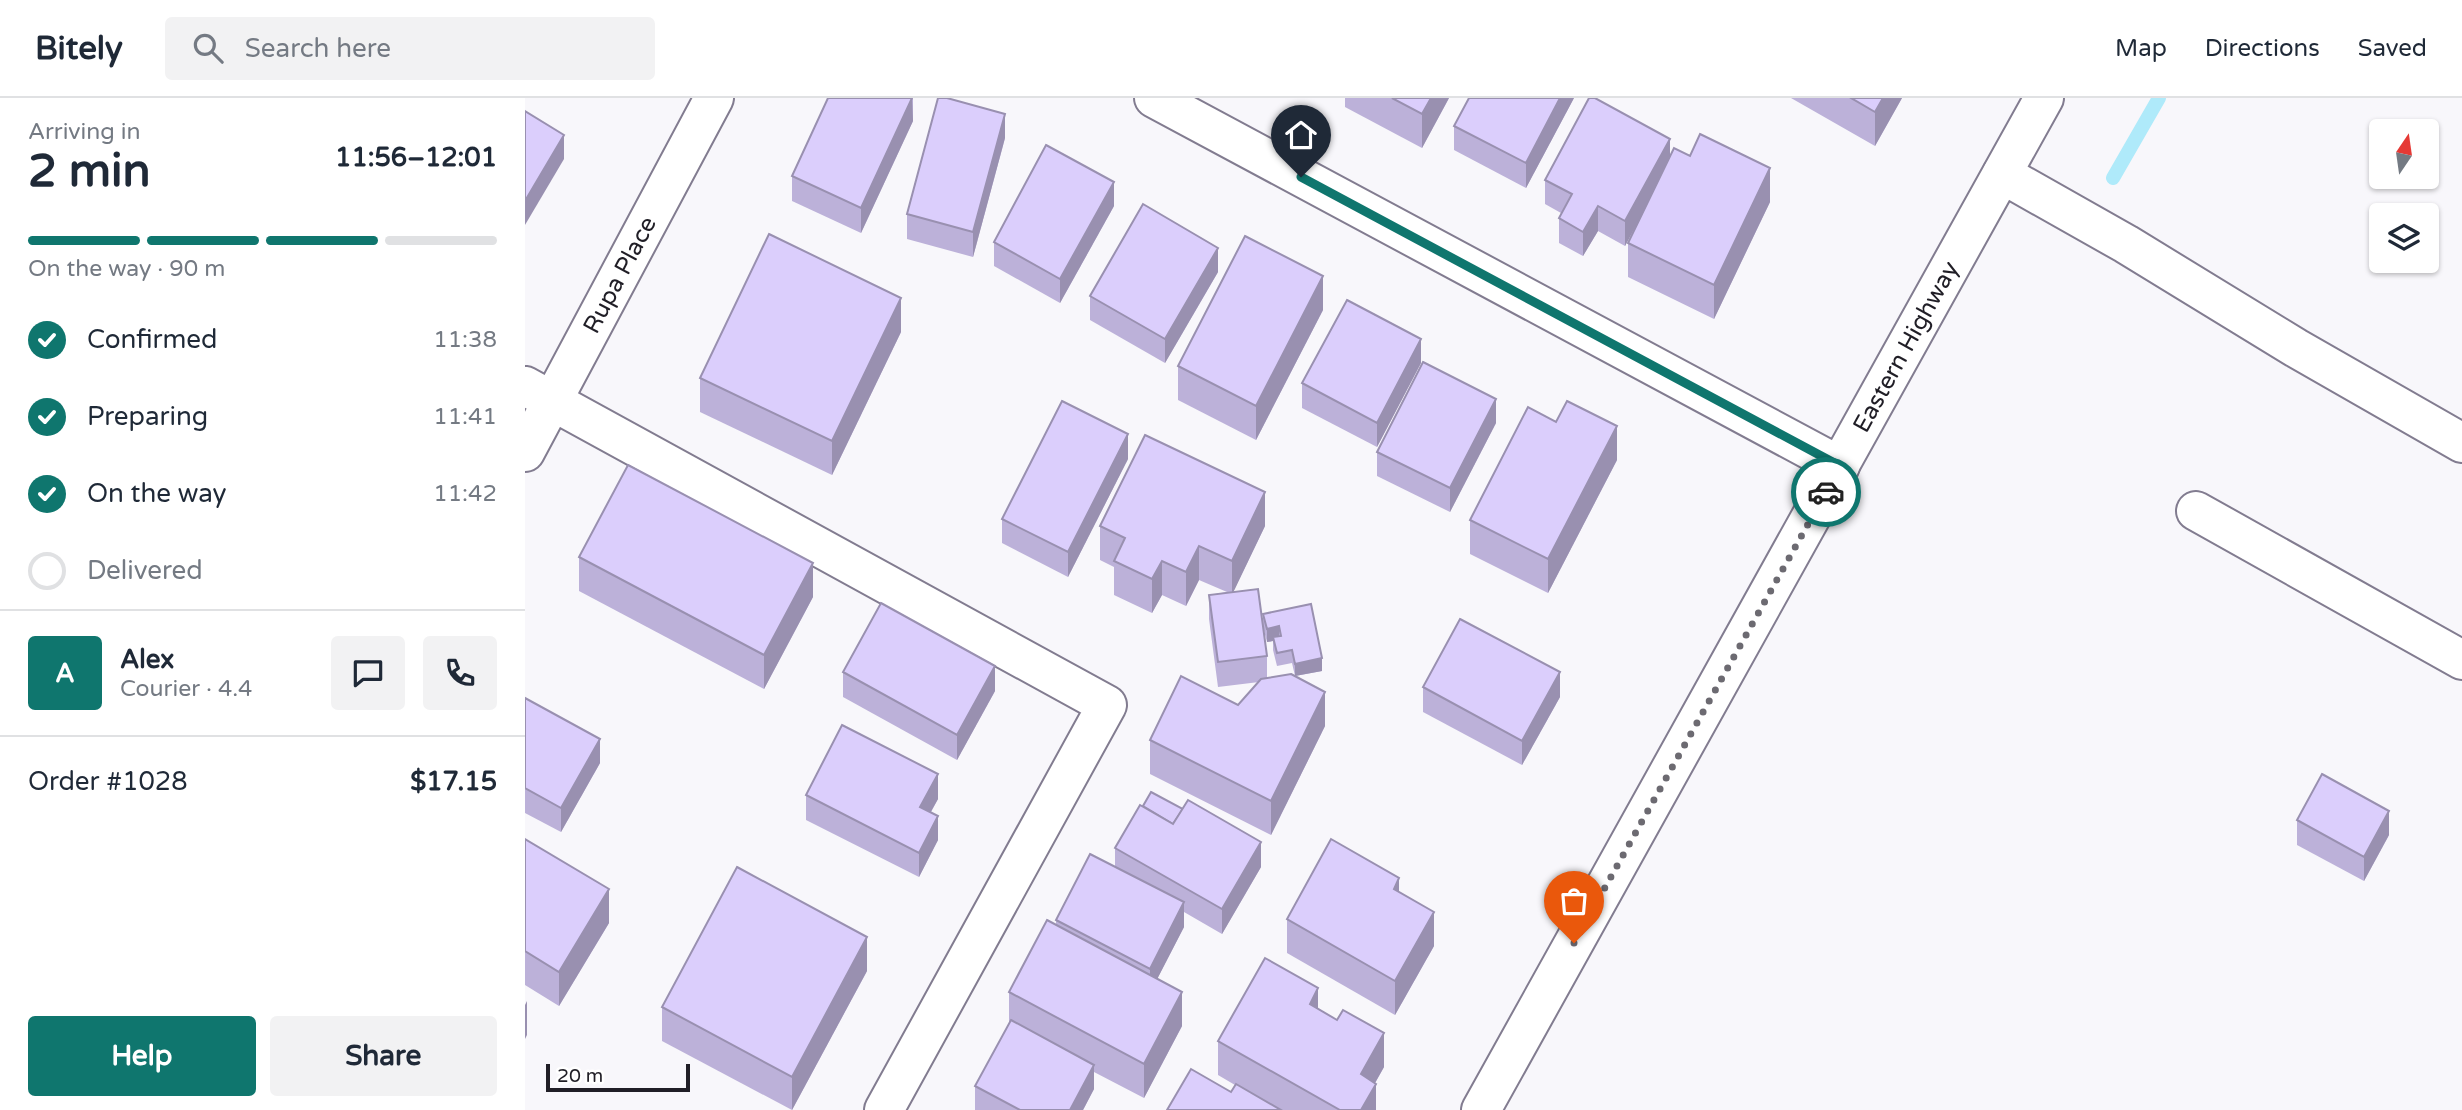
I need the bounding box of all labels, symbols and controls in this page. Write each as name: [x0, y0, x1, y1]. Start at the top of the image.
search box: [165, 17, 655, 80]
text: Bitely: [35, 29, 123, 68]
icon: search: [189, 29, 227, 67]
text: Search here: [245, 33, 391, 64]
text: Map: [2115, 34, 2167, 63]
text: Directions: [2205, 34, 2320, 63]
text: Saved: [2358, 34, 2427, 63]
pin: [1271, 105, 1331, 177]
icon: home: [1282, 116, 1320, 154]
text: Arriving in: [28, 118, 141, 146]
north arrow: [2369, 119, 2439, 189]
map controls: [2369, 119, 2439, 273]
text: 11:56–12:01: [335, 142, 497, 173]
text: 2 min: [28, 144, 151, 199]
button: layers: [2369, 203, 2439, 273]
street label: Rupa Place: [577, 212, 663, 338]
text: On the way · 90 m: [28, 255, 225, 283]
street label: Eastern Highway: [1847, 256, 1965, 438]
icon: check: [28, 321, 66, 359]
text: Confirmed: [87, 324, 217, 355]
text: 11:38: [433, 326, 497, 354]
icon: check: [28, 398, 66, 436]
text: Preparing: [87, 401, 208, 432]
text: 11:41: [433, 403, 497, 431]
courier: [1791, 457, 1861, 527]
icon: car: [1807, 473, 1845, 511]
icon: check: [28, 475, 66, 513]
text: On the way: [87, 478, 227, 509]
text: 11:42: [433, 480, 497, 508]
text: Delivered: [87, 555, 203, 586]
button: chat: [331, 636, 405, 710]
button: phone: [423, 636, 497, 710]
text: Alex: [120, 644, 174, 675]
text: A: [55, 658, 75, 689]
text: Courier · 4.4: [120, 675, 252, 703]
text: Order #1028: [28, 766, 188, 797]
text: $17.15: [410, 766, 497, 797]
pin: [1544, 871, 1604, 943]
icon: bag: [1555, 882, 1593, 920]
button: Help: [28, 1016, 256, 1096]
button: Share: [270, 1016, 497, 1096]
scale bar: [546, 1061, 689, 1093]
text: 20 m: [557, 1065, 603, 1087]

